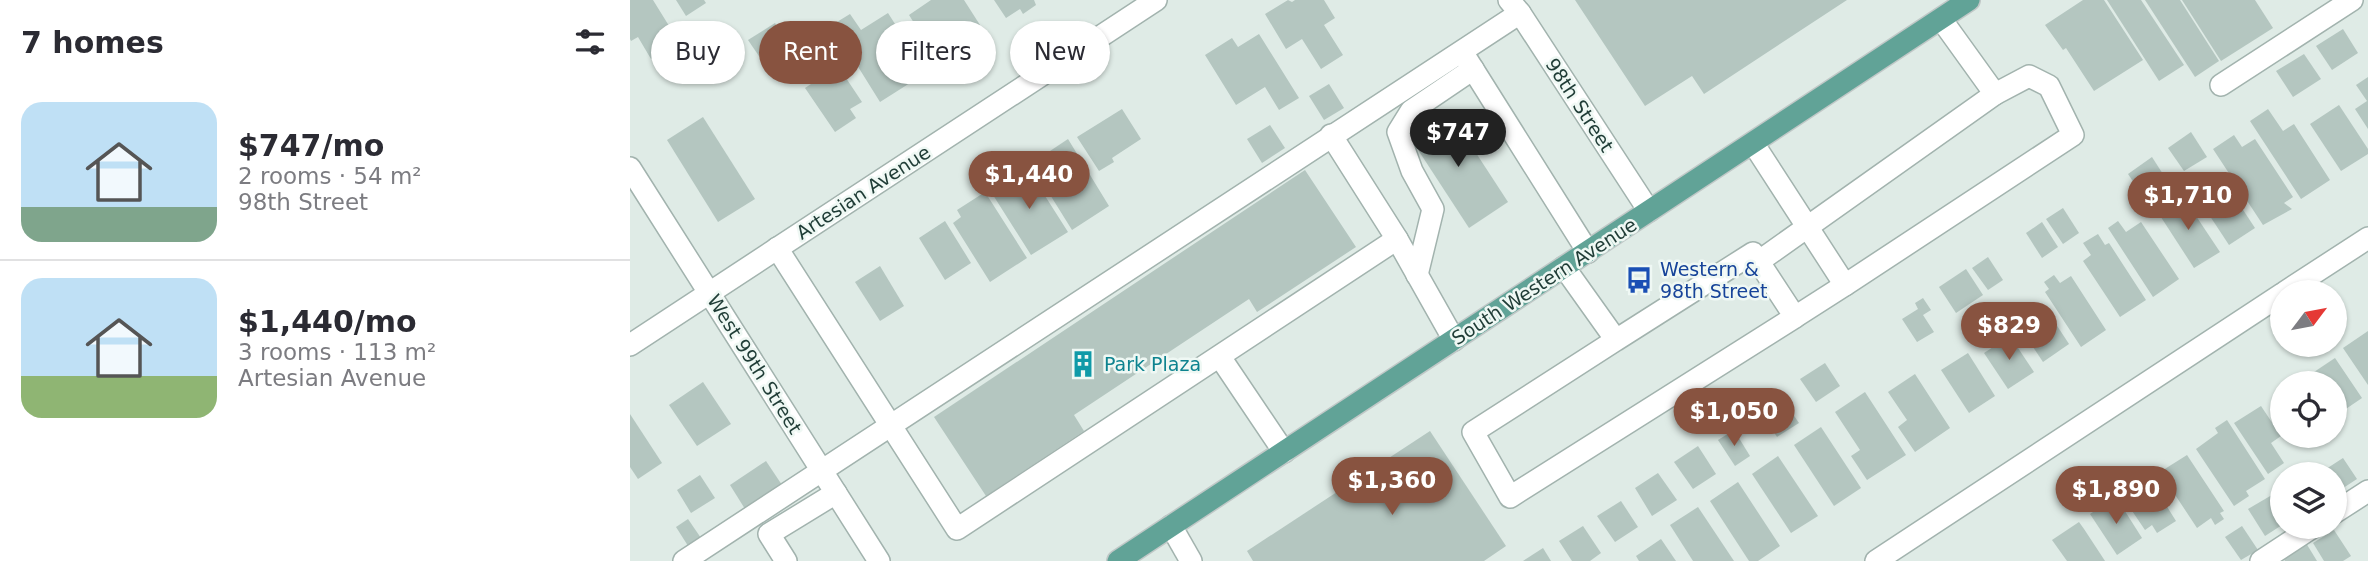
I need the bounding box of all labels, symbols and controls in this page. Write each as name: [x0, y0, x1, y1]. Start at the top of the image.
chip: Buy: [651, 21, 745, 84]
chip: Rent: [759, 21, 862, 84]
chip: Filters: [876, 21, 996, 84]
chip: New: [1010, 21, 1110, 84]
icon: filters: [571, 23, 609, 61]
text: 7 homes: [21, 25, 164, 60]
street label: 98th Street: [1542, 54, 1618, 156]
pin: $747: [1417, 110, 1499, 169]
text: $747: [1426, 119, 1490, 145]
text: $747/mo: [238, 128, 384, 163]
icon: home: [77, 130, 161, 214]
street label: Artesian Avenue: [792, 140, 934, 244]
pin: $1,440: [972, 152, 1086, 211]
text: $1,440: [985, 161, 1073, 187]
text: 2 rooms · 54 m²: [238, 163, 422, 189]
pin: $1,710: [2131, 173, 2245, 232]
text: $1,710: [2144, 182, 2232, 208]
text: 98th Street: [238, 189, 368, 215]
street label: South Western Avenue: [1448, 213, 1640, 349]
place label: Western & 98th Street: [1660, 258, 1767, 302]
bus stop icon: Western & 98th Street: [1624, 265, 1654, 295]
north arrow: [2270, 280, 2347, 357]
map controls: [2270, 280, 2347, 539]
street label: West 99th Street: [703, 290, 807, 438]
pin: $829: [1968, 302, 2050, 362]
text: $1,440/mo: [238, 304, 417, 339]
icon: home: [77, 306, 161, 390]
text: $829: [1977, 312, 2041, 338]
text: 3 rooms · 113 m²: [238, 339, 436, 365]
building icon: Park Plaza: [1068, 349, 1098, 379]
place label: Park Plaza: [1104, 353, 1201, 375]
text: Artesian Avenue: [238, 365, 426, 391]
button: locate: [2270, 371, 2347, 448]
pin: $1,050: [1677, 388, 1791, 448]
text: $1,050: [1690, 398, 1778, 424]
pin: $1,360: [1335, 458, 1449, 517]
button: layers: [2270, 462, 2347, 539]
pin: $1,890: [2059, 466, 2173, 526]
text: $1,360: [1348, 467, 1436, 493]
text: $1,890: [2072, 476, 2160, 502]

